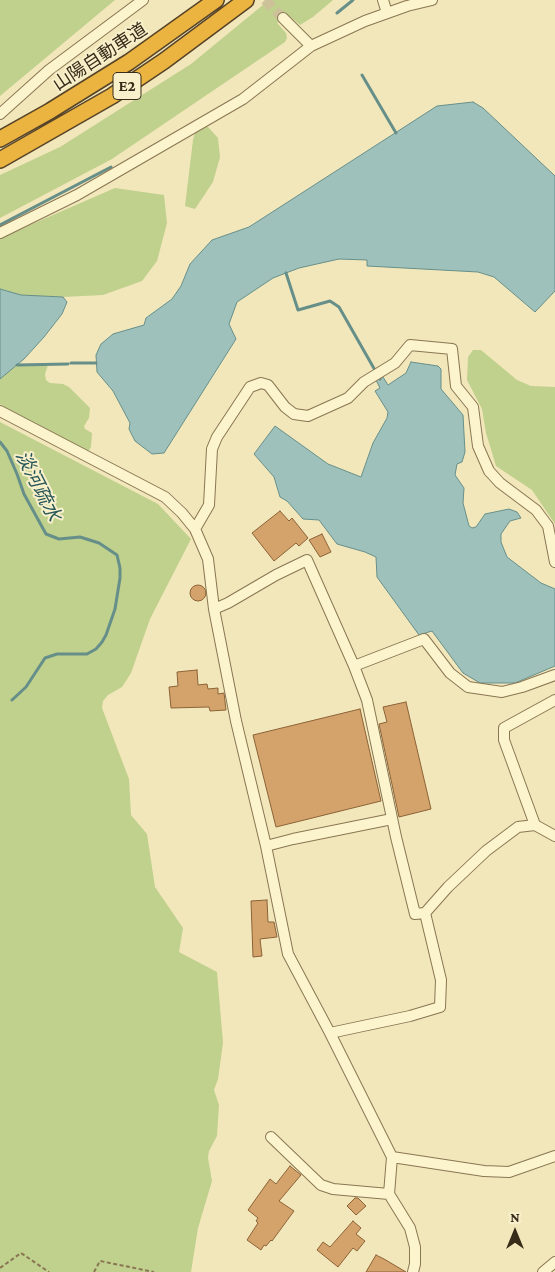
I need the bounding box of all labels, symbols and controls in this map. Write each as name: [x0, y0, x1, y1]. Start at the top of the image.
street label: 山陽自動車道: [49, 19, 151, 95]
road number: E2: [113, 72, 141, 100]
water label: 淡河疏水: [11, 447, 65, 525]
north arrow: [490, 1207, 540, 1257]
text: N: [510, 1209, 520, 1225]

